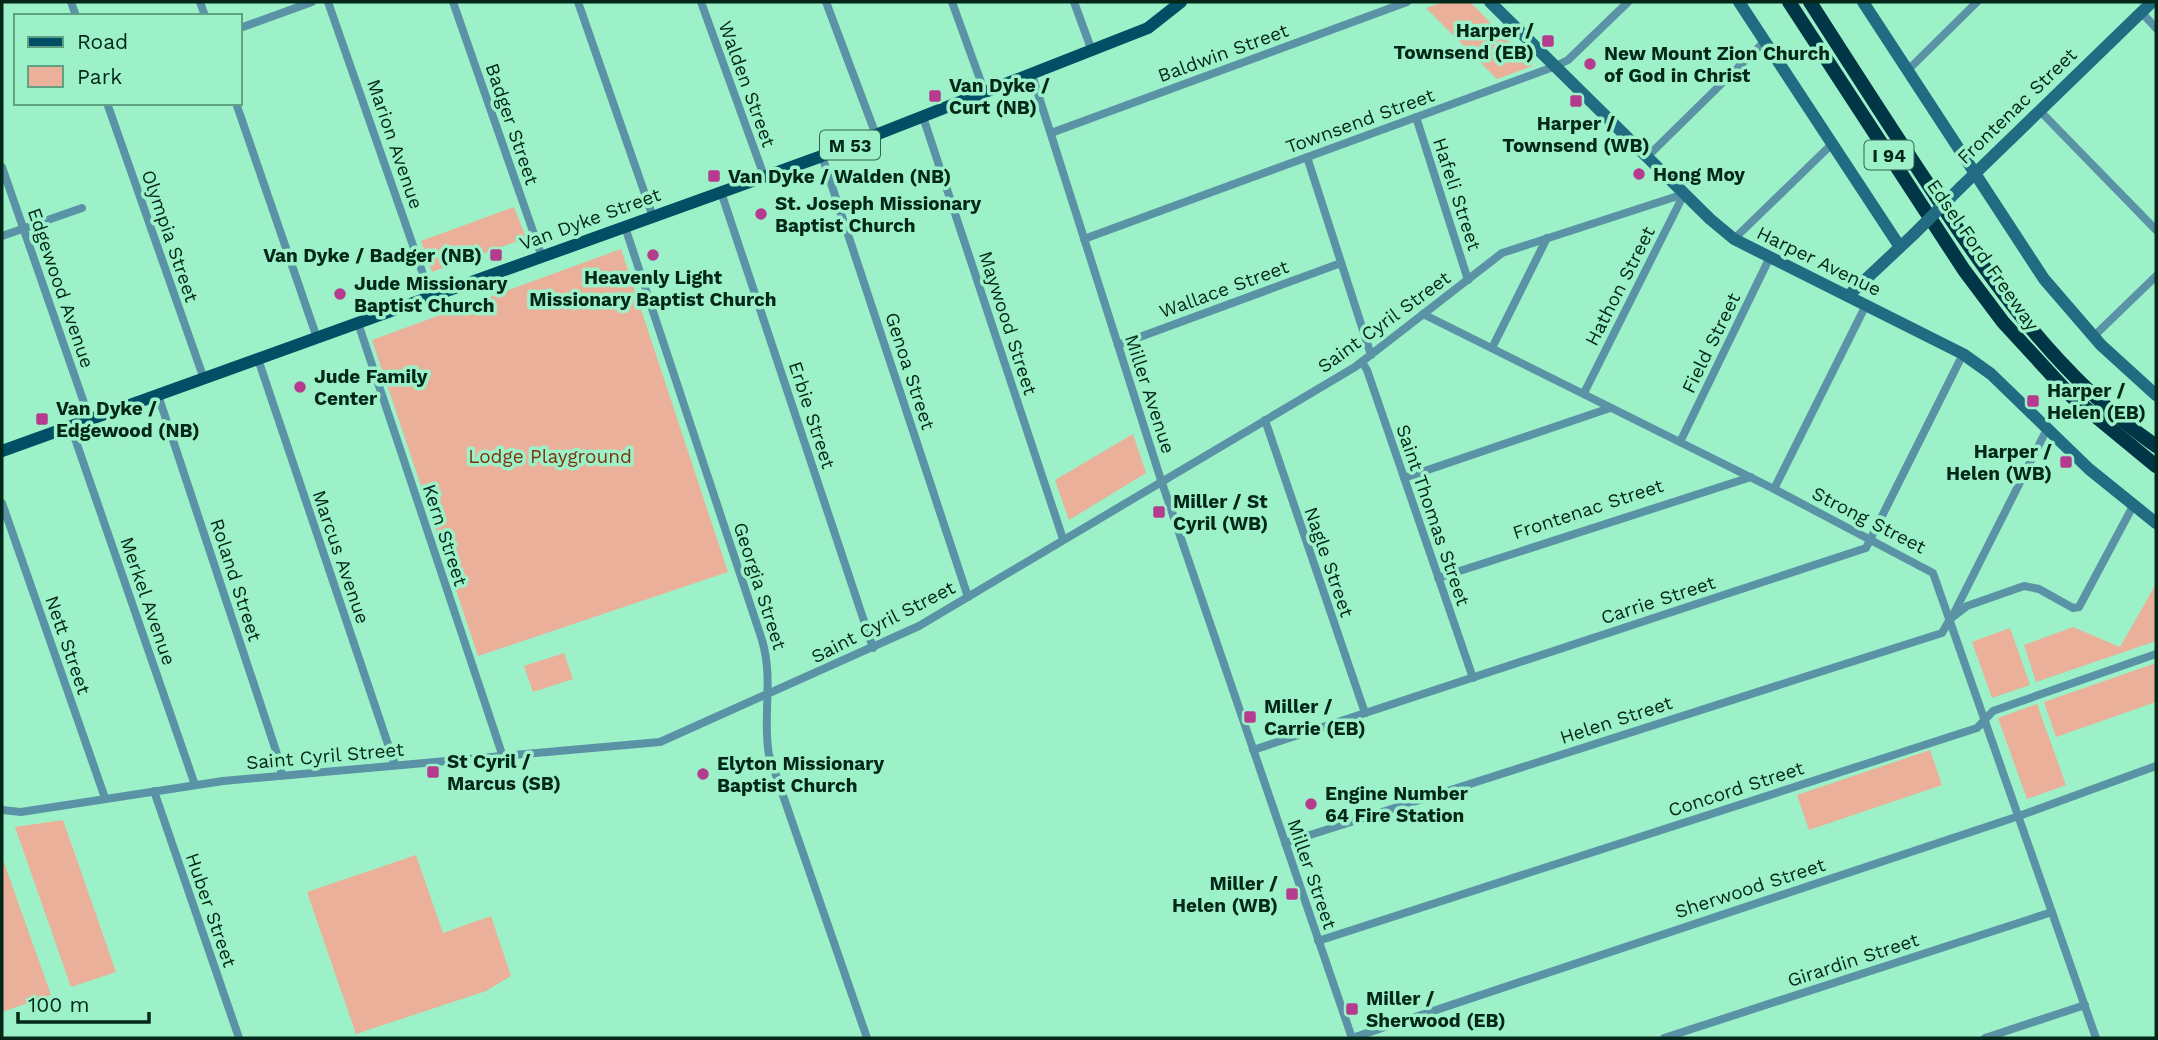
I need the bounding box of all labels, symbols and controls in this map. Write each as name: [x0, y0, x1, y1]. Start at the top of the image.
legend: [14, 14, 242, 105]
street label: Walden Street: [714, 18, 780, 150]
street label: Baldwin Street: [1155, 19, 1291, 87]
place label: Harper / Townsend (EB): [1394, 19, 1534, 64]
text: Road: [77, 29, 128, 54]
marker: Harper / Townsend (EB): [1540, 33, 1556, 49]
place label: New Mount Zion Church of God in Christ: [1604, 42, 1830, 87]
street label: Frontenac Street: [1953, 43, 2081, 169]
marker: New Mount Zion Church of God in Christ: [1582, 56, 1598, 72]
street label: Badger Street: [480, 60, 544, 188]
text: Park: [77, 64, 122, 89]
place label: Van Dyke / Curt (NB): [949, 74, 1050, 119]
street label: Marion Avenue: [362, 76, 428, 212]
street label: Townsend Street: [1283, 83, 1437, 159]
marker: Van Dyke / Curt (NB): [927, 88, 943, 104]
marker: Harper / Townsend (WB): [1568, 93, 1584, 109]
place label: Harper / Townsend (WB): [1502, 112, 1650, 157]
road number: M 53: [820, 130, 880, 160]
street label: Hafeli Street: [1428, 135, 1486, 253]
road number: I 94: [1864, 140, 1913, 170]
place label: Hong Moy: [1653, 163, 1745, 186]
place label: Van Dyke / Walden (NB): [728, 165, 951, 188]
marker: Hong Moy: [1631, 166, 1647, 182]
street label: Olympia Street: [137, 167, 203, 305]
marker: Van Dyke / Walden (NB): [706, 168, 722, 184]
street label: Edsel Ford Freeway: [1922, 175, 2044, 335]
street label: Van Dyke Street: [516, 183, 664, 255]
place label: St. Joseph Missionary Baptist Church: [775, 192, 982, 237]
street label: Edgewood Avenue: [23, 205, 99, 371]
marker: St. Joseph Missionary Baptist Church: [753, 206, 769, 222]
street label: Harper Avenue: [1753, 221, 1885, 301]
street label: Hathon Street: [1580, 222, 1660, 349]
place label: Van Dyke / Badger (NB): [263, 244, 482, 267]
marker: Van Dyke / Badger (NB): [488, 247, 504, 263]
marker: Heavenly Light Missionary Baptist Church: [645, 247, 661, 263]
street label: Maywood Street: [974, 248, 1042, 398]
street label: Wallace Street: [1156, 255, 1292, 323]
place label: Heavenly Light Missionary Baptist Church: [529, 266, 777, 311]
street label: Saint Cyril Street: [1313, 266, 1455, 378]
place label: Jude Missionary Baptist Church: [354, 272, 508, 317]
marker: Jude Missionary Baptist Church: [332, 286, 348, 302]
street label: Field Street: [1677, 289, 1745, 397]
street label: Genoa Street: [880, 309, 940, 433]
street label: Miller Avenue: [1120, 331, 1180, 457]
street label: Erbie Street: [784, 358, 840, 472]
place label: Jude Family Center: [314, 365, 428, 410]
marker: Jude Family Center: [292, 379, 308, 395]
place label: Harper / Helen (EB): [2047, 379, 2146, 424]
marker: Harper / Helen (EB): [2025, 393, 2041, 409]
place label: Van Dyke / Edgewood (NB): [56, 397, 200, 442]
marker: Van Dyke / Edgewood (NB): [34, 411, 50, 427]
street label: Saint Thomas Street: [1391, 421, 1475, 609]
place label: Harper / Helen (WB): [1946, 440, 2052, 485]
park label: Lodge Playground: [468, 445, 632, 468]
marker: Harper / Helen (WB): [2058, 454, 2074, 470]
street label: Frontenac Street: [1510, 474, 1666, 544]
street label: Kern Street: [418, 481, 472, 589]
street label: Strong Street: [1808, 481, 1930, 559]
street label: Marcus Avenue: [307, 487, 375, 627]
place label: Miller / St Cyril (WB): [1173, 490, 1268, 535]
marker: Miller / St Cyril (WB): [1151, 504, 1167, 520]
street label: Nagle Street: [1299, 504, 1359, 620]
street label: Roland Street: [205, 516, 267, 644]
street label: Georgia Street: [729, 519, 791, 653]
street label: Merkel Avenue: [115, 534, 181, 668]
street label: Carrie Street: [1598, 571, 1718, 629]
street label: Saint Cyril Street: [807, 576, 959, 668]
street label: Nett Street: [40, 593, 96, 697]
street label: Helen Street: [1557, 691, 1675, 749]
place label: Miller / Carrie (EB): [1264, 695, 1366, 740]
marker: Miller / Carrie (EB): [1242, 709, 1258, 725]
street label: Saint Cyril Street: [245, 738, 405, 774]
place label: St Cyril / Marcus (SB): [447, 750, 561, 795]
place label: Elyton Missionary Baptist Church: [717, 752, 884, 797]
street label: Concord Street: [1665, 756, 1807, 822]
marker: St Cyril / Marcus (SB): [425, 764, 441, 780]
marker: Elyton Missionary Baptist Church: [695, 766, 711, 782]
place label: Engine Number 64 Fire Station: [1325, 782, 1469, 827]
marker: Engine Number 64 Fire Station: [1303, 796, 1319, 812]
street label: Miller Street: [1282, 816, 1342, 932]
street label: Huber Street: [181, 850, 241, 970]
street label: Sherwood Street: [1672, 853, 1828, 923]
place label: Miller / Helen (WB): [1172, 872, 1278, 917]
marker: Miller / Helen (WB): [1284, 886, 1300, 902]
street label: Girardin Street: [1784, 928, 1922, 992]
scale bar: [18, 981, 149, 1025]
place label: Miller / Sherwood (EB): [1366, 987, 1506, 1032]
text: 100 m: [28, 992, 90, 1017]
marker: Miller / Sherwood (EB): [1344, 1001, 1360, 1017]

